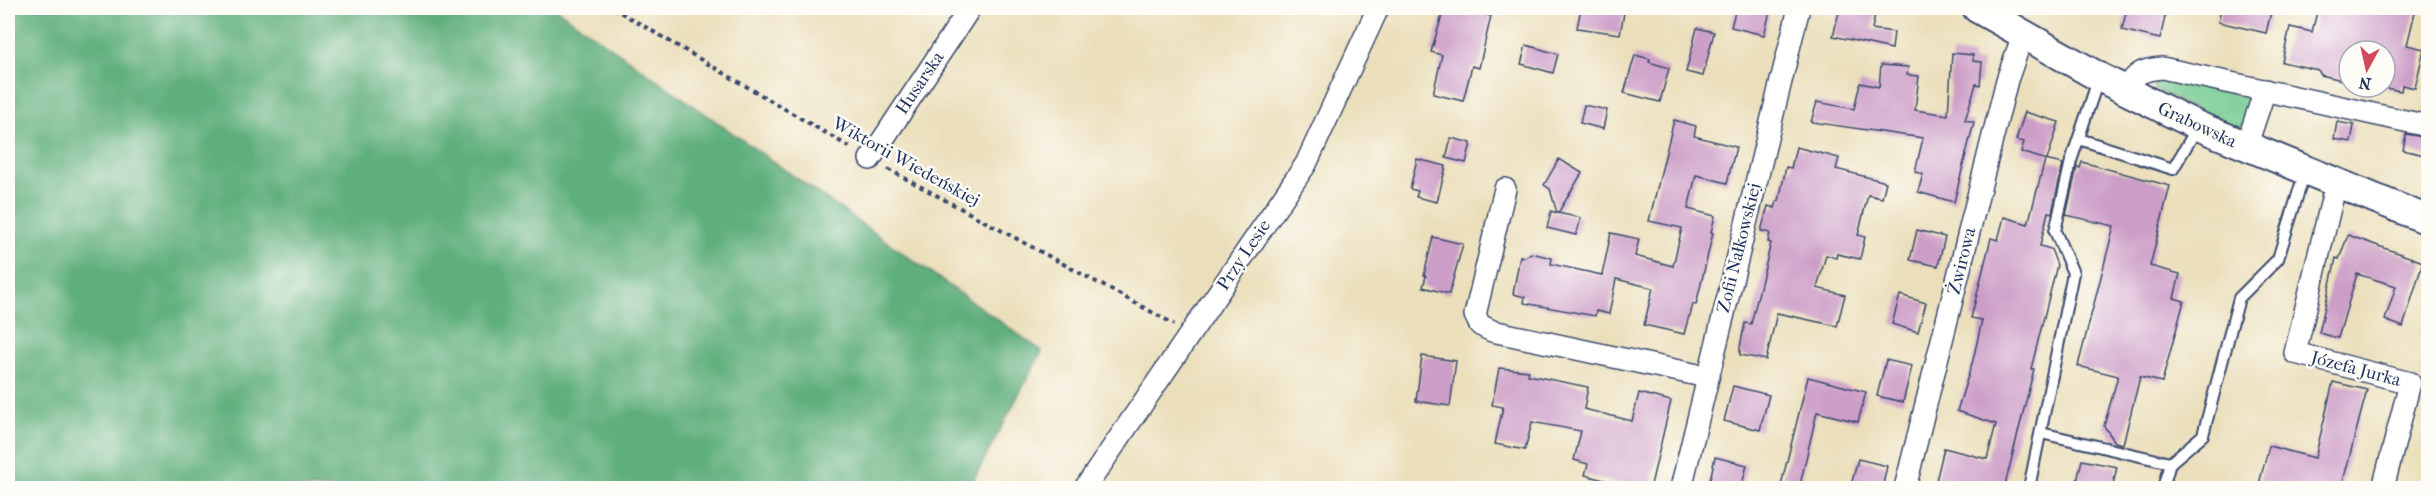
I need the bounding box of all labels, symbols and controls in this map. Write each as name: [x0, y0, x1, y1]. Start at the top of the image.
north arrow: [2337, 39, 2397, 99]
street label: Husarska: [891, 47, 949, 118]
text: N: [2357, 73, 2372, 94]
street label: Grabowska: [2154, 98, 2240, 153]
street label: Wiktorii Wiedeńskiej: [828, 112, 983, 211]
street label: Zofii Nałkowskiej: [1713, 181, 1765, 315]
street label: Przy Lesie: [1213, 216, 1275, 294]
street label: Żwirowa: [1943, 224, 1981, 297]
street label: Józefa Jurka: [2307, 346, 2404, 391]

